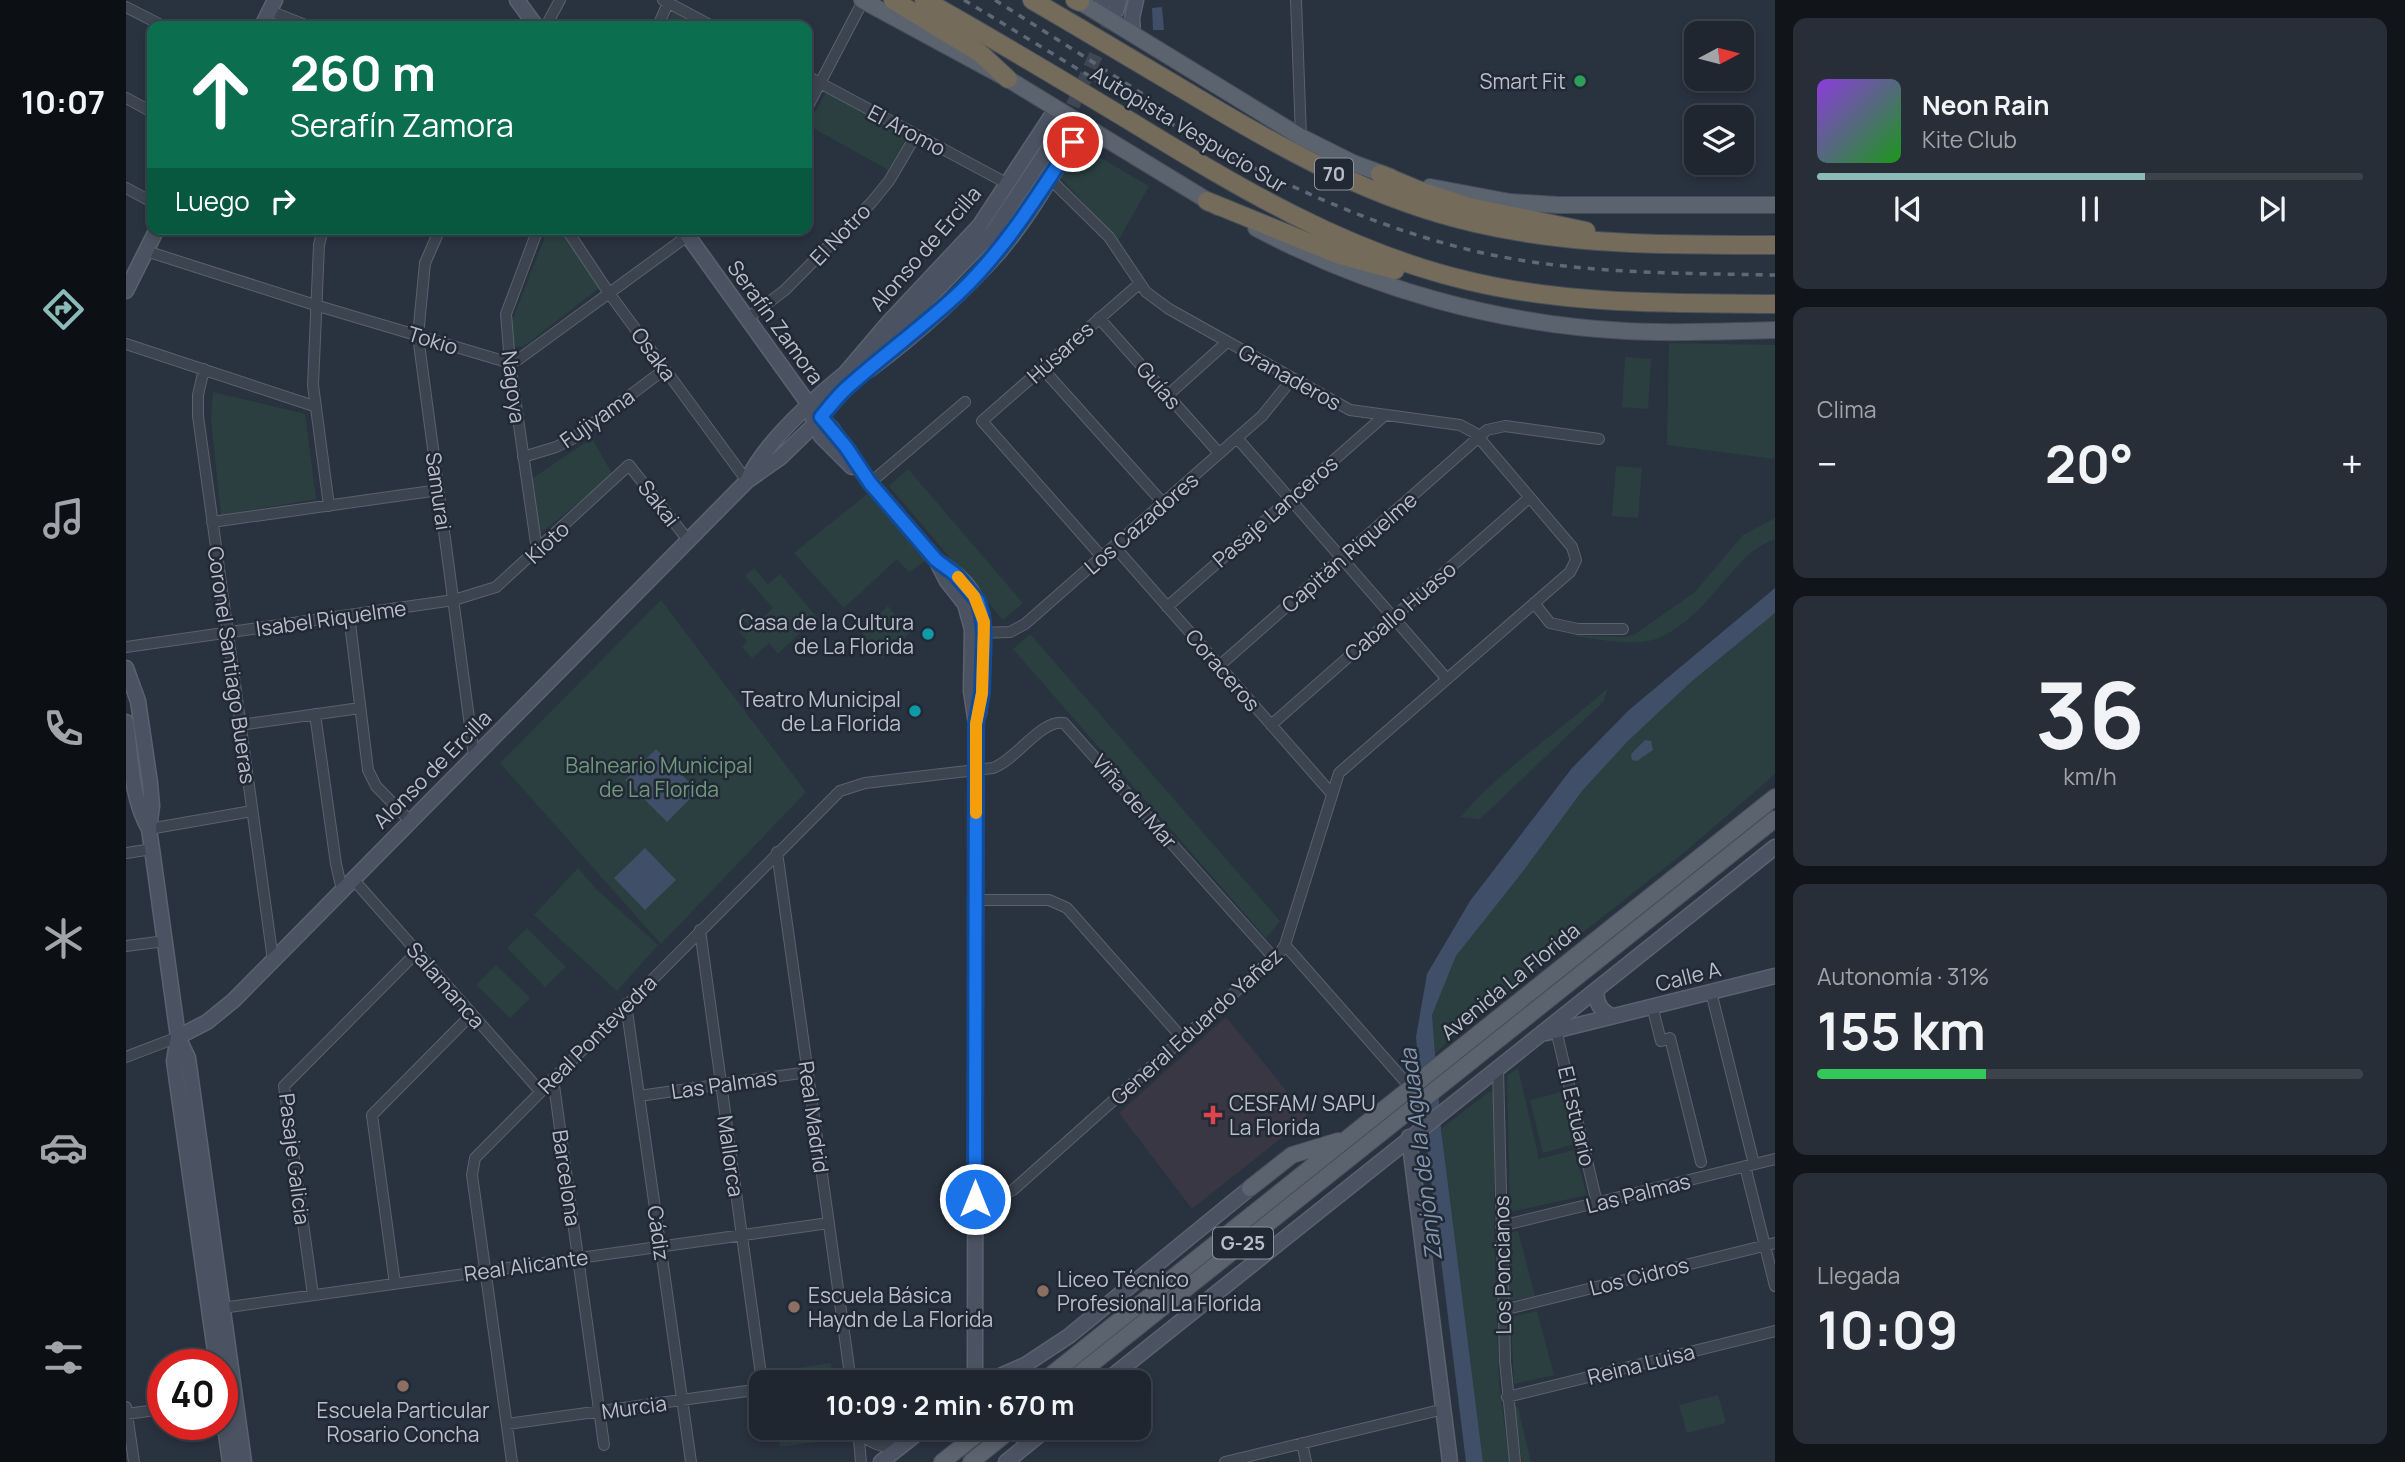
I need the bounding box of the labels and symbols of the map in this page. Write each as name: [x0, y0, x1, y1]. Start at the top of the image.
north arrow: [1684, 21, 1754, 91]
street label: Autopista Vespucio Sur: [1086, 59, 1293, 199]
place label: Smart Fit: [1480, 67, 1566, 95]
marker: Smart Fit: [1572, 73, 1588, 89]
street label: El Aromo: [863, 98, 951, 162]
pin: [1043, 112, 1103, 172]
road number: 70: [1315, 158, 1353, 190]
street label: Alonso de Ercilla: [863, 180, 987, 316]
street label: El Notro: [804, 197, 876, 271]
street label: Serafín Zamora: [721, 254, 831, 390]
street label: Húsares: [1021, 315, 1099, 389]
street label: Tokio: [405, 319, 461, 361]
street label: Osaka: [625, 322, 683, 386]
street label: Granaderos: [1234, 337, 1346, 417]
street label: Nagoya: [496, 349, 532, 425]
street label: Guías: [1130, 355, 1188, 415]
street label: Fujiyama: [554, 382, 640, 454]
street label: Pasaje Lanceros: [1206, 449, 1344, 573]
street label: Samurai: [420, 450, 458, 532]
street label: Los Cazadores: [1078, 466, 1204, 580]
street label: Sakai: [632, 474, 686, 532]
street label: Capitán Riquelme: [1275, 485, 1423, 619]
street label: Kioto: [519, 515, 575, 569]
street label: Coronel Santiago Bueras: [201, 544, 263, 786]
street label: Caballo Huaso: [1338, 555, 1462, 667]
street label: Isabel Riquelme: [254, 594, 408, 642]
place label: Casa de la Cultura de La Florida: [739, 608, 914, 660]
street label: Coraceros: [1179, 623, 1267, 717]
marker: Casa de la Cultura de La Florida: [920, 626, 936, 642]
place label: Teatro Municipal de La Florida: [741, 685, 901, 737]
marker: Teatro Municipal de La Florida: [907, 703, 923, 719]
street label: Alonso de Ercilla: [367, 704, 497, 834]
street label: Viña del Mar: [1086, 748, 1184, 854]
park label: Balneario Municipal de La Florida: [565, 751, 753, 803]
street label: Avenida La Florida: [1435, 916, 1585, 1046]
street label: Salamanca: [401, 936, 491, 1034]
street label: General Eduardo Yañez: [1104, 941, 1288, 1111]
street label: Calle A: [1652, 954, 1724, 998]
street label: Real Pontevedra: [532, 969, 662, 1099]
water label: Zanjón de la Aguada: [1391, 1046, 1449, 1263]
street label: Real Madrid: [792, 1059, 836, 1175]
street label: Las Palmas: [669, 1063, 779, 1105]
street label: El Estuario: [1552, 1063, 1602, 1169]
place label: CESFAM/ SAPU La Florida: [1229, 1089, 1376, 1141]
street label: Pasaje Galicia: [273, 1092, 317, 1226]
marker: CESFAM/ SAPU La Florida: [1203, 1105, 1223, 1125]
street label: Mallorca: [711, 1113, 751, 1199]
street label: Barcelona: [546, 1128, 588, 1228]
position arrow: [938, 1162, 1012, 1236]
street label: Las Palmas: [1583, 1166, 1693, 1220]
street label: Los Poncianos: [1487, 1195, 1517, 1335]
street label: Cádiz: [641, 1204, 677, 1262]
road number: G-25: [1213, 1228, 1273, 1259]
street label: Real Alicante: [462, 1242, 590, 1288]
street label: Los Cidros: [1586, 1250, 1692, 1302]
place label: Liceo Técnico Profesional La Florida: [1057, 1265, 1261, 1317]
place label: Escuela Básica Haydn de La Florida: [808, 1281, 993, 1333]
marker: Liceo Técnico Profesional La Florida: [1035, 1283, 1051, 1299]
marker: Escuela Básica Haydn de La Florida: [786, 1299, 802, 1315]
street label: Reina Luisa: [1584, 1337, 1698, 1391]
speed limit sign: 40: [147, 1349, 238, 1440]
marker: Escuela Particular Rosario Concha: [395, 1378, 411, 1394]
street label: Murcia: [600, 1389, 668, 1425]
place label: Escuela Particular Rosario Concha: [316, 1396, 490, 1448]

